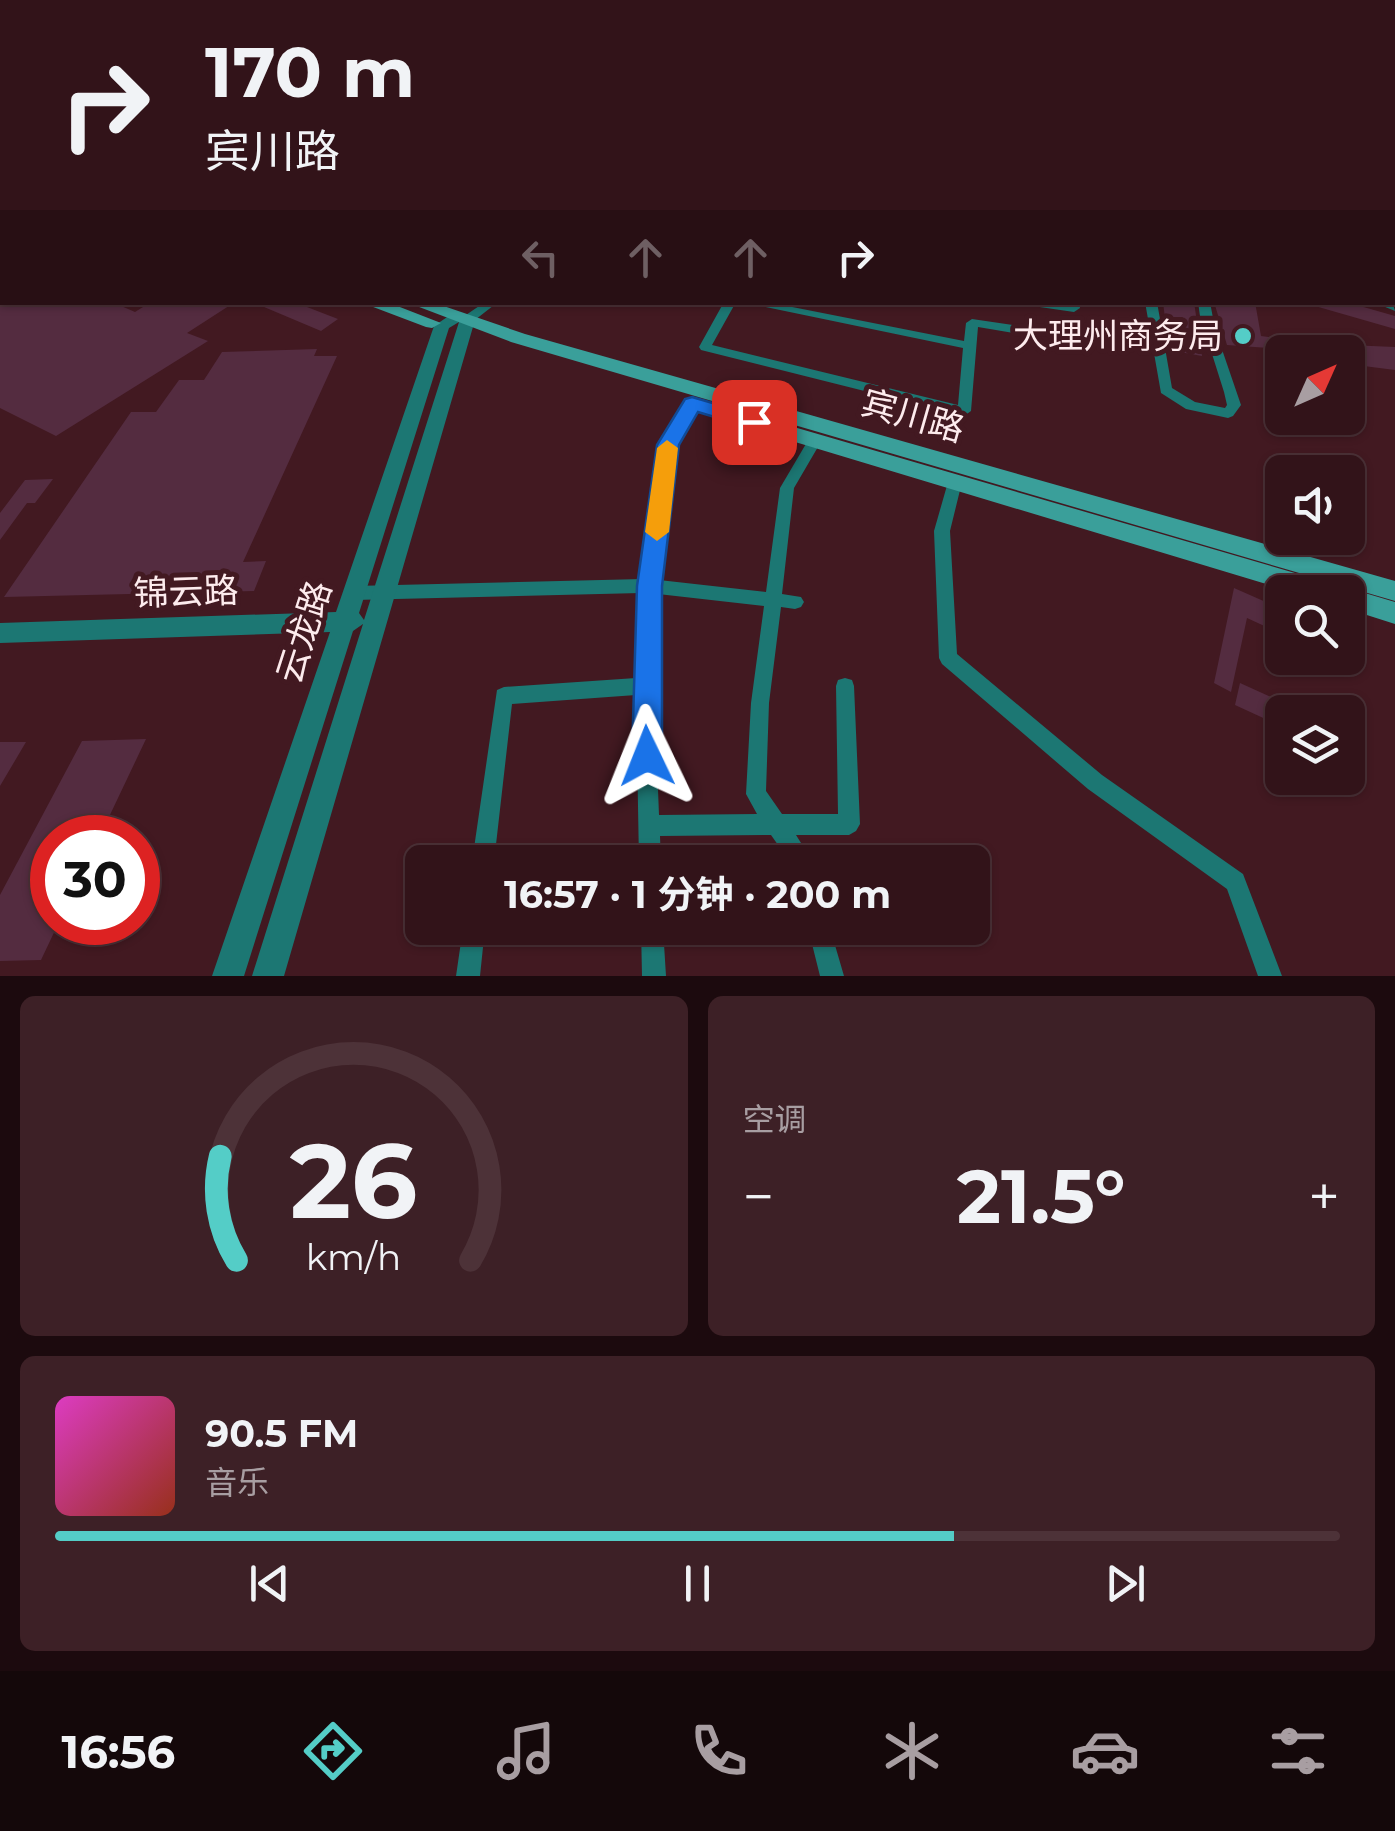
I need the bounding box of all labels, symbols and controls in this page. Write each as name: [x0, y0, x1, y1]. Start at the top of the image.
text: 170 m: [205, 29, 415, 115]
icon: right: [40, 40, 170, 170]
text: 宾川路: [205, 123, 340, 178]
icon: left: [513, 230, 568, 285]
icon: ahead: [618, 230, 673, 285]
icon: ahead: [723, 230, 778, 285]
icon: right: [828, 230, 883, 285]
place label: 大理州商务局: [1013, 314, 1223, 357]
marker: 大理州商务局: [1232, 325, 1254, 347]
north arrow: [1265, 335, 1365, 435]
map controls: [1265, 335, 1365, 795]
pin: [712, 380, 797, 465]
street label: 宾川路: [857, 380, 970, 451]
icon: arrive: [727, 395, 782, 450]
button: sound: [1265, 455, 1365, 555]
street label: 锦云路: [133, 568, 239, 615]
street label: 云龙路: [267, 575, 340, 688]
button: search: [1265, 575, 1365, 675]
button: layers: [1265, 695, 1365, 795]
position arrow: [595, 704, 699, 808]
speed limit sign: 30: [30, 815, 160, 945]
text: 16:57 · 1 分钟 · 200 m: [504, 871, 891, 918]
text: 空调: [743, 1100, 807, 1139]
text: 26: [290, 1117, 418, 1244]
text: 21.5°: [957, 1150, 1126, 1242]
text: −: [743, 1163, 774, 1230]
text: +: [1308, 1163, 1340, 1230]
text: km/h: [306, 1235, 401, 1279]
text: 90.5 FM: [205, 1410, 358, 1457]
text: 音乐: [205, 1463, 269, 1502]
icon: previous: [242, 1556, 297, 1611]
icon: pause: [670, 1556, 725, 1611]
icon: next: [1098, 1556, 1153, 1611]
icon: directions: [298, 1716, 368, 1786]
icon: music: [491, 1716, 561, 1786]
icon: phone: [684, 1716, 754, 1786]
icon: climate: [877, 1716, 947, 1786]
icon: car: [1070, 1716, 1140, 1786]
icon: filters: [1263, 1716, 1333, 1786]
text: 16:56: [62, 1724, 175, 1779]

